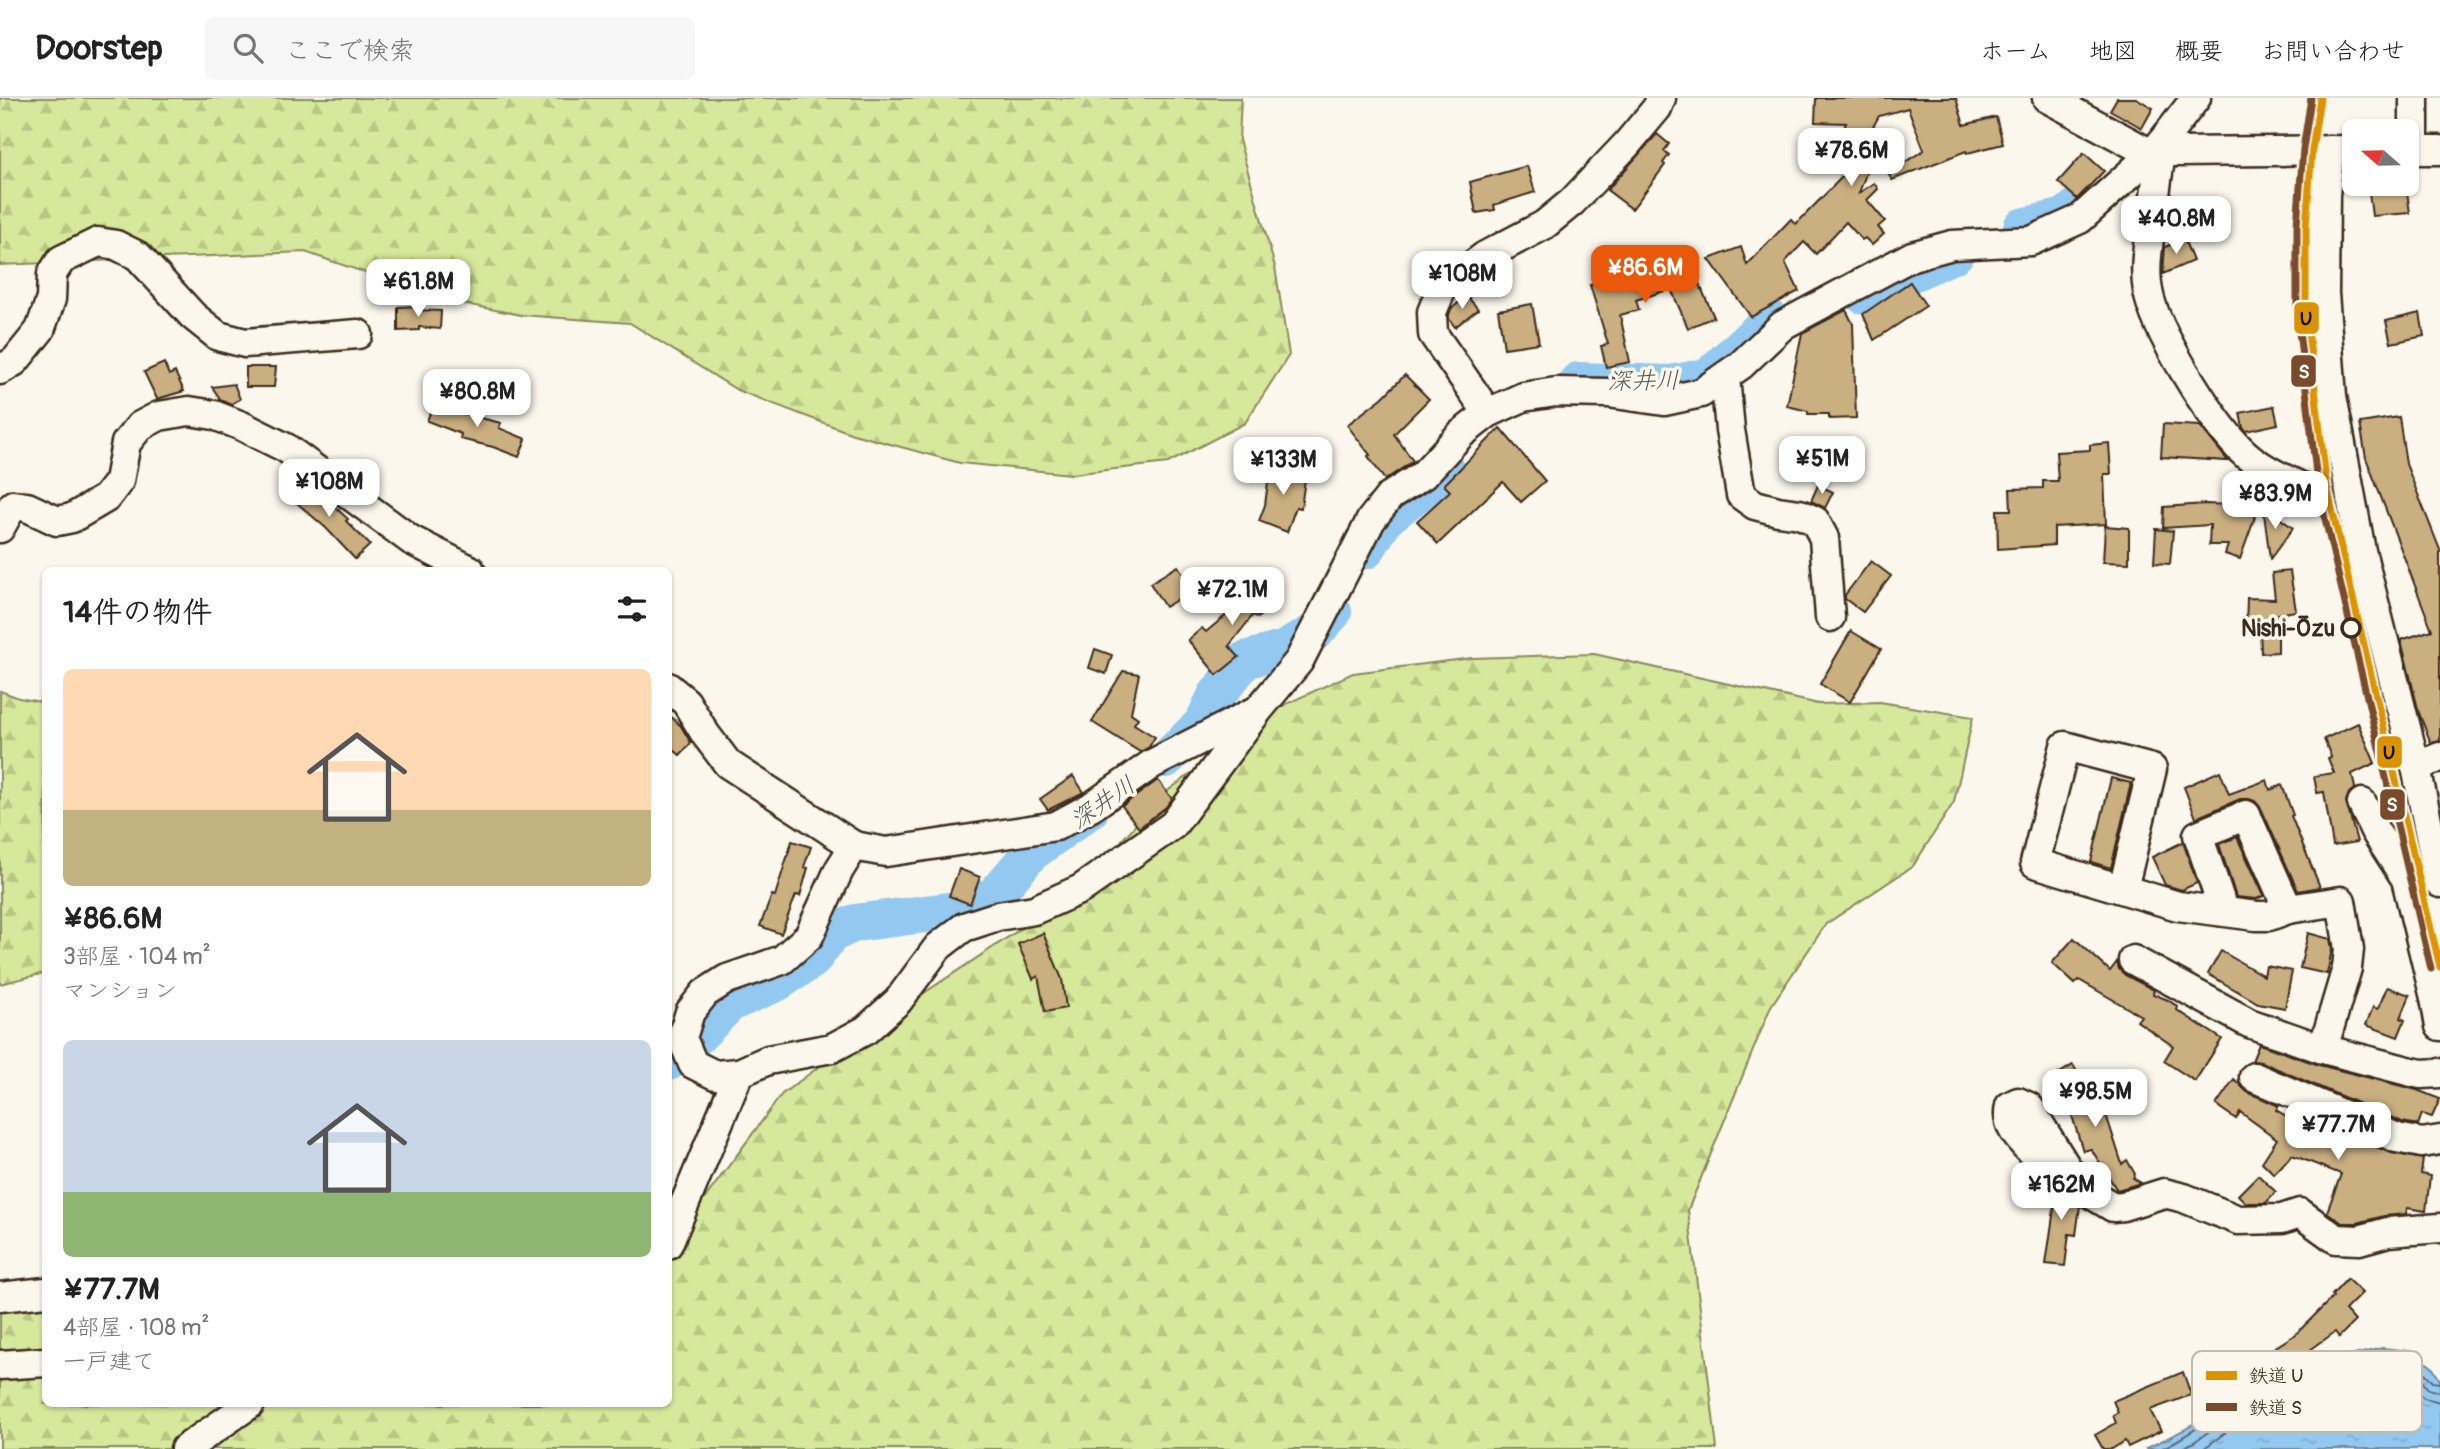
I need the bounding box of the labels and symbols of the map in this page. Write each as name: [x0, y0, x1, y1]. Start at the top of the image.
north arrow: [2342, 119, 2418, 196]
pin: ¥78.6M: [1794, 129, 1908, 188]
pin: ¥40.8M: [2119, 197, 2233, 256]
pin: ¥86.6M: [1588, 246, 1702, 305]
pin: ¥108M: [1413, 252, 1511, 311]
pin: ¥61.8M: [361, 260, 475, 319]
line badge: U: [2293, 301, 2320, 335]
text: U: [2300, 307, 2312, 331]
line badge: S: [2290, 354, 2317, 388]
text: S: [2298, 360, 2310, 384]
water label: 深井川: [1607, 366, 1679, 396]
pin: ¥80.8M: [420, 370, 534, 429]
pin: ¥51M: [1781, 436, 1863, 496]
pin: ¥133M: [1234, 438, 1332, 497]
pin: ¥108M: [280, 460, 378, 519]
pin: ¥83.9M: [2218, 472, 2332, 531]
pin: ¥72.1M: [1175, 568, 1289, 627]
place label: Nishi-Ōzu: [2241, 614, 2335, 643]
marker: Nishi-Ōzu: [2341, 618, 2361, 638]
line badge: U: [2376, 735, 2403, 769]
text: U: [2383, 741, 2395, 765]
water label: 深井川: [1065, 770, 1141, 836]
line badge: S: [2379, 788, 2406, 821]
text: S: [2386, 793, 2398, 817]
pin: ¥98.5M: [2038, 1070, 2152, 1129]
pin: ¥77.7M: [2281, 1102, 2395, 1162]
pin: ¥162M: [2012, 1162, 2110, 1222]
legend: [2192, 1351, 2422, 1432]
text: 鉄道 U: [2249, 1364, 2304, 1388]
text: 鉄道 S: [2249, 1396, 2302, 1420]

